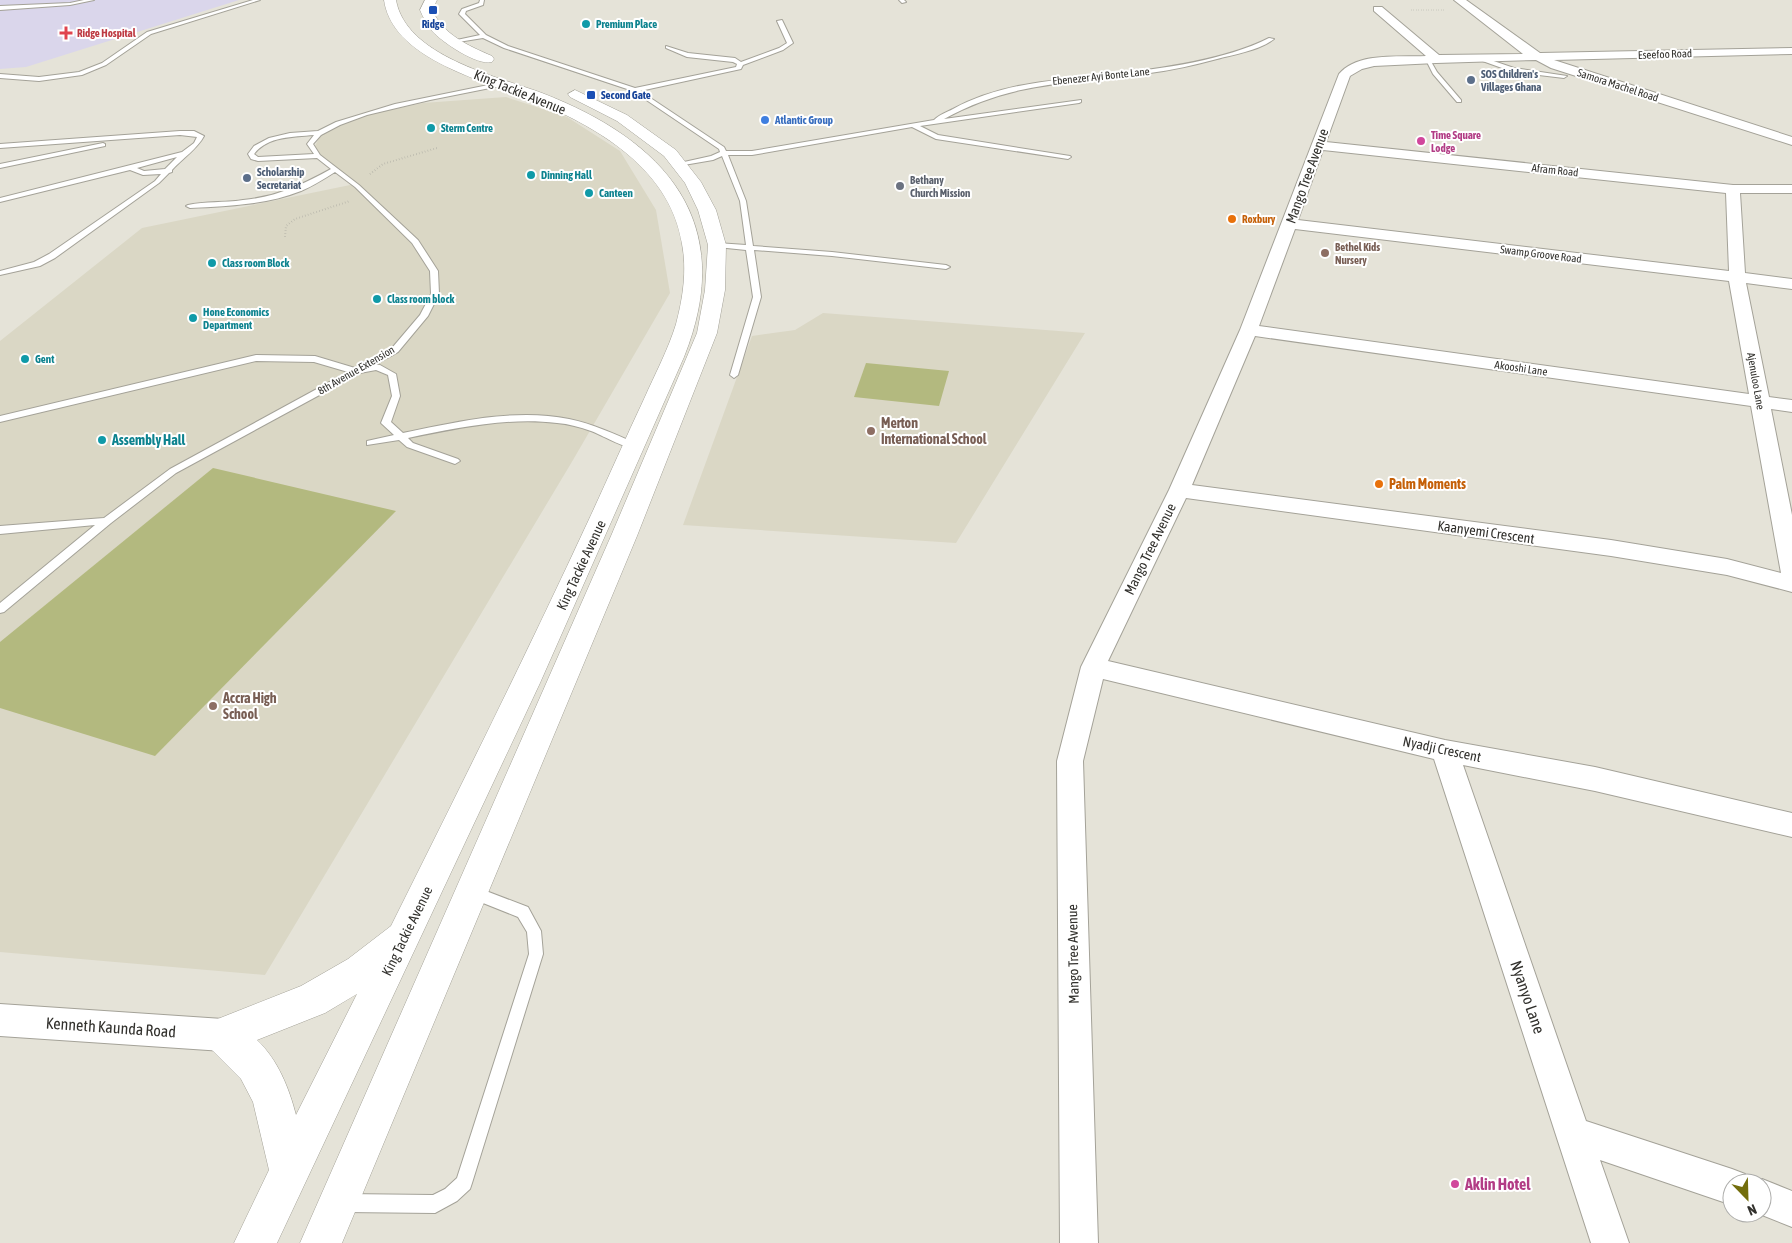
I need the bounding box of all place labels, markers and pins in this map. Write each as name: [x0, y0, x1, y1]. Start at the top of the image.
marker: Ridge: [427, 4, 439, 16]
place label: Ridge: [422, 18, 444, 30]
marker: Premium Place: [580, 18, 592, 30]
place label: Premium Place: [596, 18, 657, 30]
marker: Ridge Hospital: [59, 26, 73, 40]
place label: Ridge Hospital: [77, 27, 137, 39]
place label: SOS Children's Villages Ghana: [1480, 68, 1542, 93]
marker: SOS Children's Villages Ghana: [1465, 74, 1477, 86]
marker: Second Gate: [585, 89, 597, 101]
place label: Second Gate: [601, 89, 651, 101]
marker: Atlantic Group: [759, 114, 771, 126]
place label: Atlantic Group: [774, 114, 833, 126]
marker: Sterm Centre: [425, 122, 437, 134]
place label: Sterm Centre: [441, 122, 493, 134]
place label: Time Square Lodge: [1431, 129, 1481, 154]
marker: Time Square Lodge: [1415, 135, 1427, 147]
place label: Scholarship Secretariat: [257, 166, 304, 191]
marker: Dinning Hall: [525, 169, 537, 181]
place label: Dinning Hall: [541, 169, 593, 181]
marker: Scholarship Secretariat: [241, 172, 253, 184]
place label: Bethany Church Mission: [910, 174, 970, 199]
marker: Bethany Church Mission: [894, 180, 906, 192]
marker: Canteen: [583, 187, 595, 199]
place label: Canteen: [599, 187, 633, 199]
marker: Roxbury: [1226, 213, 1238, 225]
place label: Roxbury: [1242, 213, 1276, 225]
place label: Bethel Kids Nursery: [1335, 241, 1380, 266]
marker: Bethel Kids Nursery: [1319, 247, 1331, 259]
marker: Class room Block: [206, 257, 218, 269]
place label: Class room Block: [222, 257, 290, 269]
marker: Class room block: [371, 293, 383, 305]
place label: Class room block: [387, 293, 455, 305]
place label: Hone Economics Department: [203, 306, 269, 331]
marker: Hone Economics Department: [187, 312, 199, 324]
marker: Gent: [19, 353, 31, 365]
place label: Gent: [35, 353, 55, 365]
place label: Merton International School: [881, 415, 987, 447]
marker: Merton International School: [865, 425, 877, 437]
place label: Assembly Hall: [111, 432, 185, 448]
marker: Assembly Hall: [96, 434, 108, 446]
place label: Palm Moments: [1389, 476, 1466, 492]
marker: Palm Moments: [1373, 478, 1385, 490]
place label: Accra High School: [222, 690, 277, 722]
marker: Accra High School: [207, 700, 219, 712]
place label: Aklin Hotel: [1464, 1175, 1531, 1193]
marker: Aklin Hotel: [1449, 1178, 1461, 1190]

